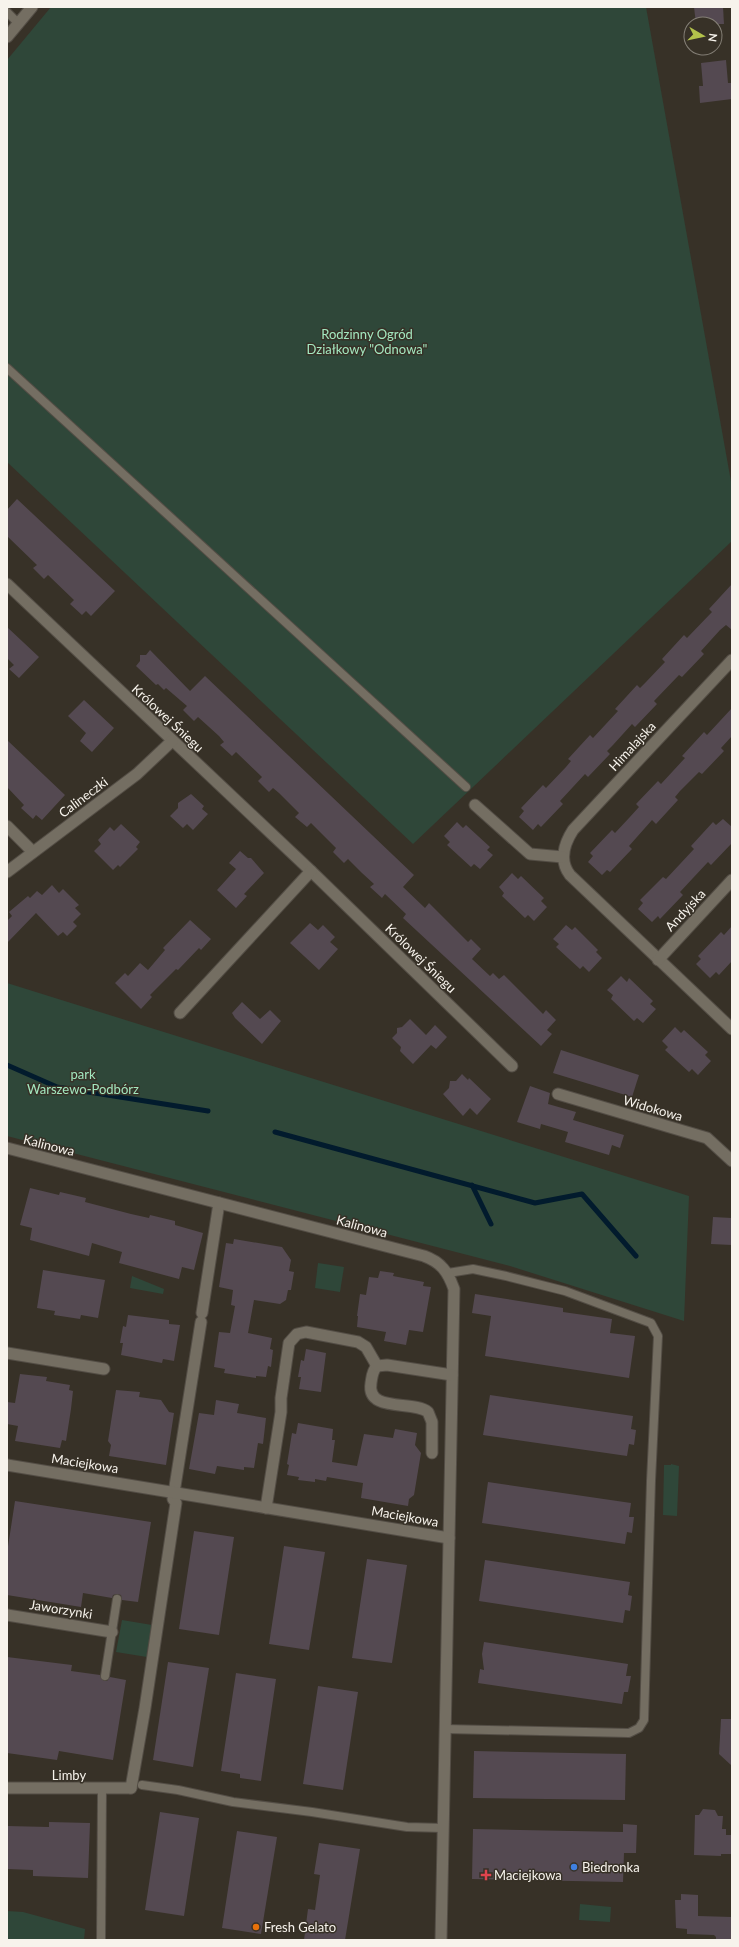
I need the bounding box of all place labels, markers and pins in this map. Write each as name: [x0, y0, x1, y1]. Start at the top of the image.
place label: Biedronka: [582, 1859, 640, 1875]
marker: Biedronka: [569, 1862, 579, 1872]
place label: Maciejkowa: [494, 1867, 562, 1883]
marker: Maciejkowa: [481, 1870, 491, 1880]
place label: Fresh Gelato: [264, 1919, 336, 1935]
marker: Fresh Gelato: [251, 1922, 261, 1932]

